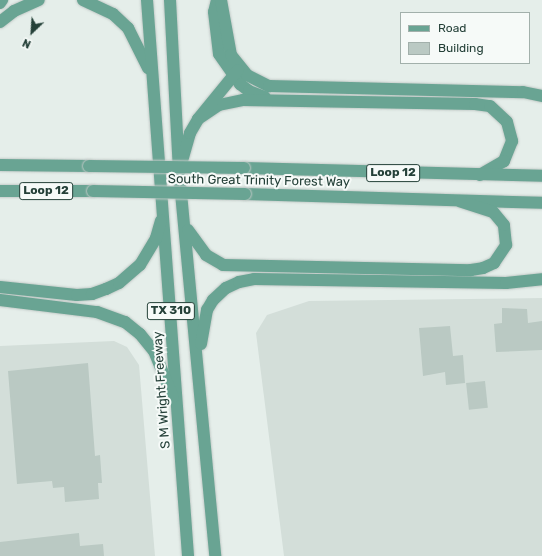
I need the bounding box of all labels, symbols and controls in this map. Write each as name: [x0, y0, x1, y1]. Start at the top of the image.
north arrow: [12, 12, 52, 52]
legend: [400, 12, 530, 64]
text: Road: [438, 21, 466, 35]
text: N: [20, 36, 33, 51]
text: Building: [438, 41, 484, 55]
road number: Loop 12: [366, 163, 420, 183]
street label: South Great Trinity Forest Way: [167, 172, 351, 190]
road number: Loop 12: [19, 181, 73, 201]
road number: TX 310: [146, 301, 196, 321]
street label: S M Wright Freeway: [150, 331, 174, 449]

